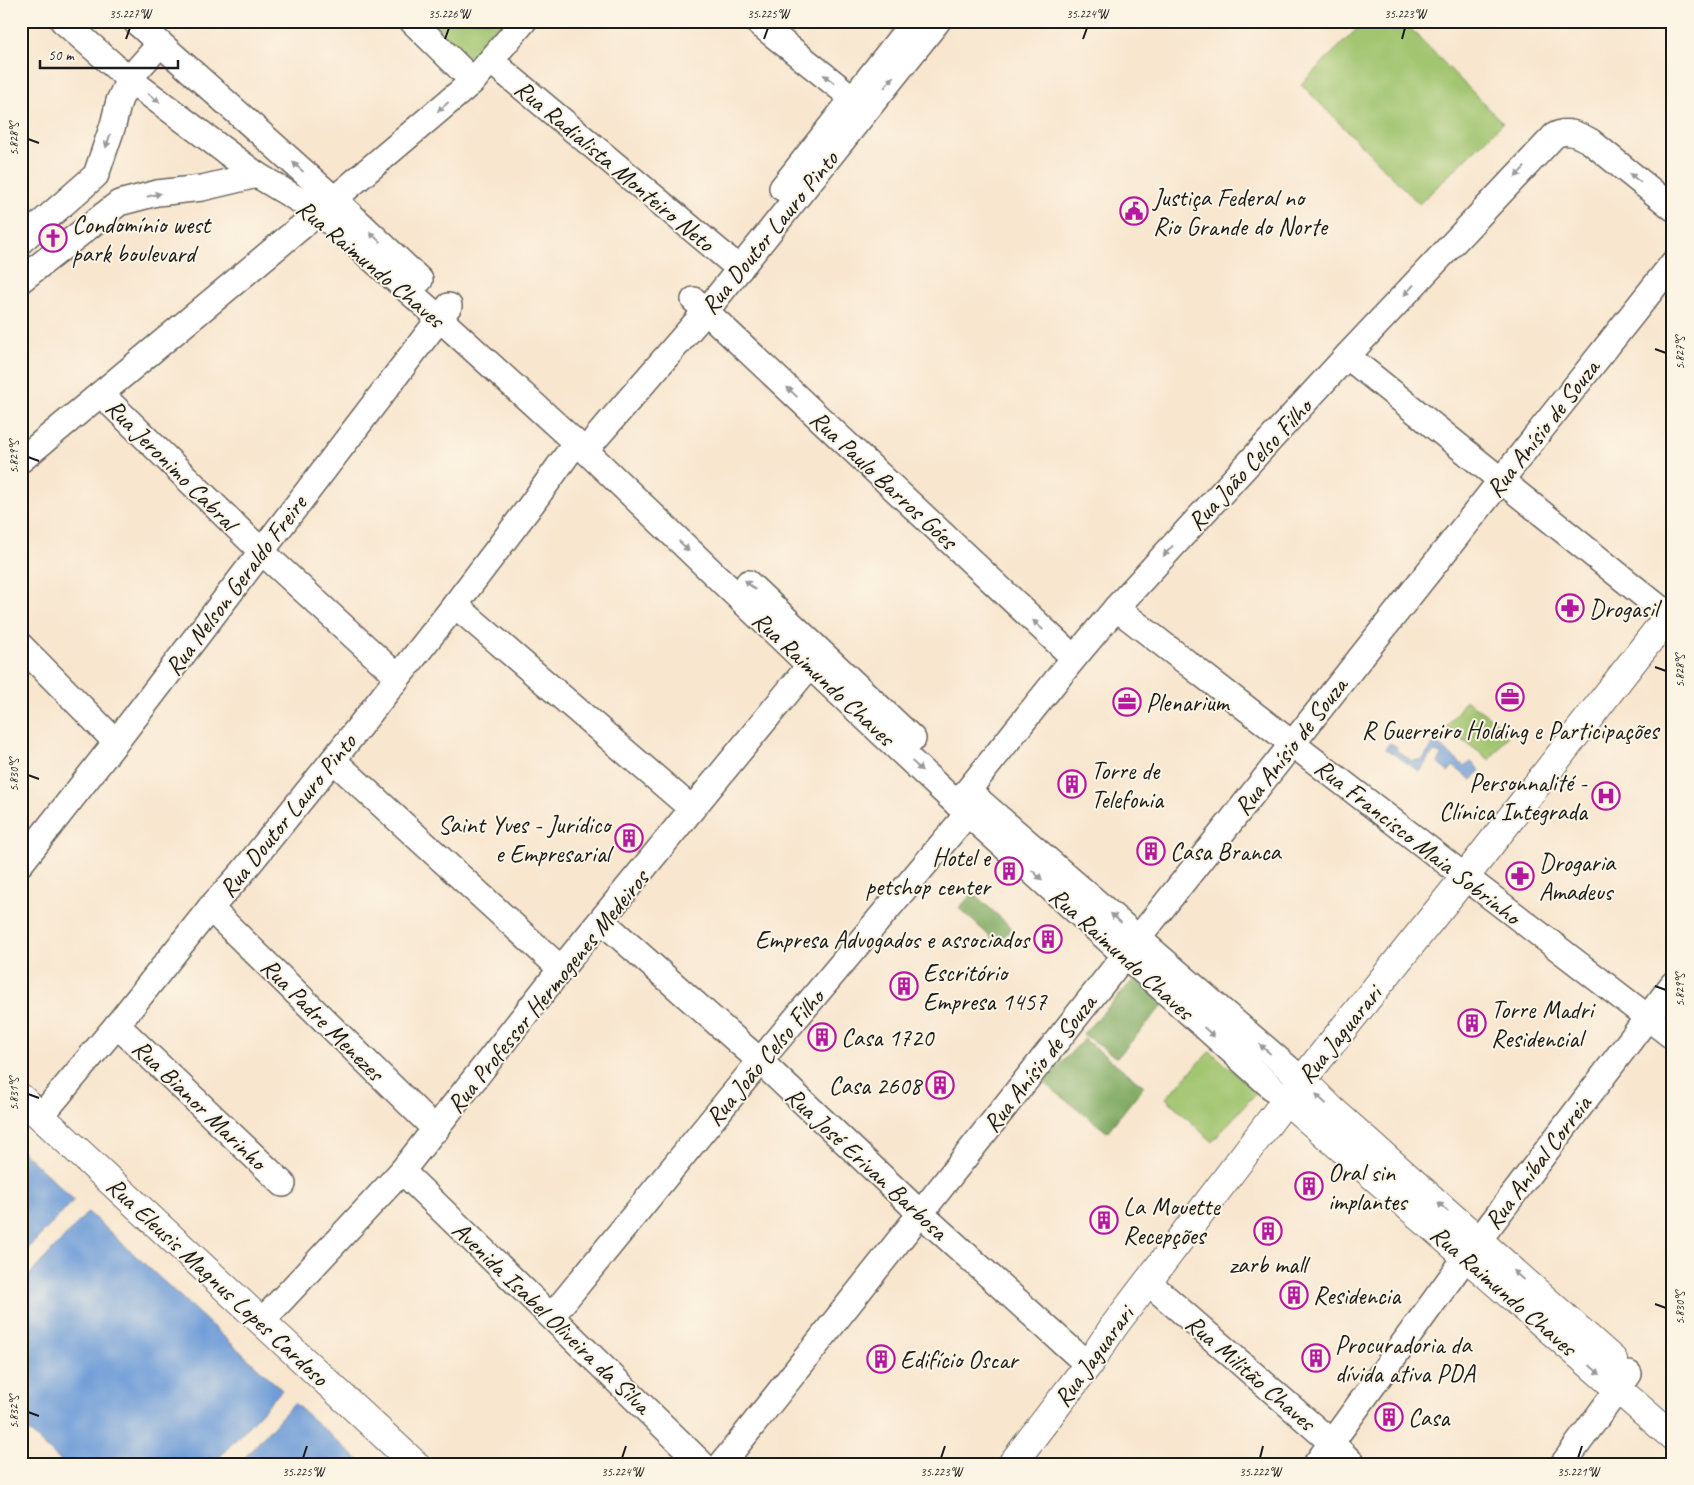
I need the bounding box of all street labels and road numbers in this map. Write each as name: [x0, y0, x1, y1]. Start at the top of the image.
street label: Rua Radialista Monteiro Neto: [508, 73, 722, 259]
street label: Rua Doutor Lauro Pinto: [694, 143, 846, 321]
street label: Rua Raimundo Chaves: [290, 192, 453, 337]
street label: Rua Anísio de Souza: [1479, 351, 1608, 504]
street label: Rua João Celso Filho: [1180, 390, 1321, 537]
street label: Rua Jeronimo Cabral: [99, 392, 247, 541]
street label: Rua Paulo Barros Góes: [803, 403, 965, 558]
street label: Rua Nelson Geraldo Freire: [158, 488, 315, 682]
street label: Rua Raimundo Chaves: [745, 604, 903, 755]
street label: Rua Anísio de Souza: [1227, 669, 1356, 822]
street label: Rua Doutor Lauro Pinto: [212, 726, 364, 904]
street label: Rua Francisco Maia Sobrinho: [1308, 752, 1529, 934]
street label: Rua Professor Hermogenes Medeiros: [440, 862, 657, 1120]
street label: Rua Raimundo Chaves: [1042, 880, 1202, 1029]
street label: Rua Padre Menezes: [254, 951, 393, 1090]
street label: Rua Jaguarari: [1291, 977, 1391, 1090]
street label: Rua João Celso Filho: [698, 980, 833, 1133]
street label: Rua Anísio de Souza: [976, 986, 1105, 1139]
street label: Rua Bianor Marinho: [125, 1032, 276, 1179]
street label: Rua José Erivan Barbosa: [778, 1080, 956, 1248]
street label: Rua Aníbal Correia: [1477, 1088, 1600, 1236]
street label: Rua Eleusis Magnus Lopes Cardoso: [99, 1170, 336, 1394]
street label: Avenida Isabel Oliveira da Silva: [445, 1215, 659, 1423]
street label: Rua Raimundo Chaves: [1423, 1218, 1585, 1365]
street label: Rua Jaguarari: [1046, 1297, 1143, 1413]
street label: Rua Militão Chaves: [1179, 1308, 1324, 1440]

